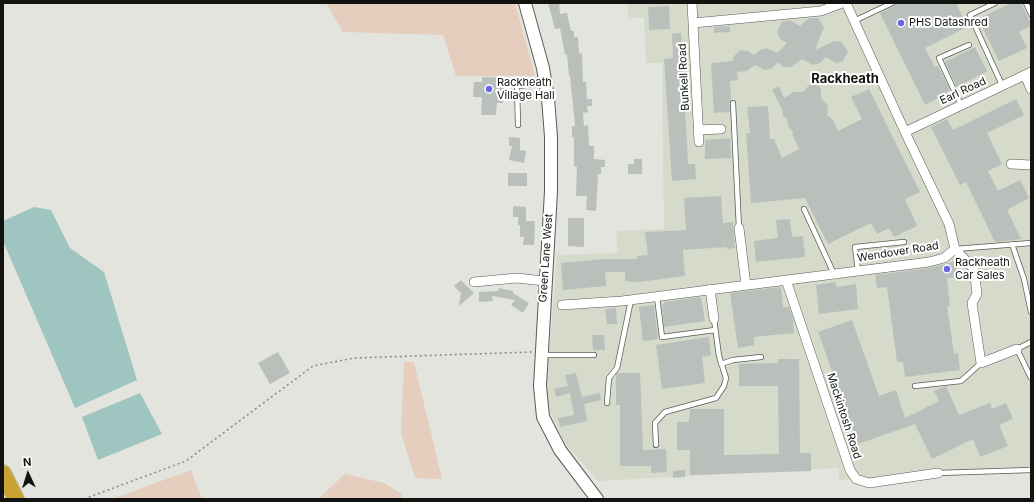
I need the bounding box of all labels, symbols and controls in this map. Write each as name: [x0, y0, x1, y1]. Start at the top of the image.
place label: PHS Datashred: [909, 16, 988, 30]
marker: PHS Datashred: [896, 18, 906, 28]
street label: Bunkell Road: [676, 43, 692, 111]
district label: Rackheath: [811, 71, 879, 87]
street label: Earl Road: [938, 75, 988, 107]
place label: Rackheath Village Hall: [497, 76, 555, 102]
marker: Rackheath Village Hall: [484, 84, 494, 94]
street label: Green Lane West: [536, 213, 556, 303]
street label: Wendover Road: [856, 239, 940, 265]
place label: Rackheath Car Sales: [955, 256, 1010, 282]
marker: Rackheath Car Sales: [942, 264, 952, 274]
street label: Mackintosh Road: [824, 371, 864, 461]
north arrow: [8, 454, 48, 494]
text: N: [22, 455, 32, 469]

